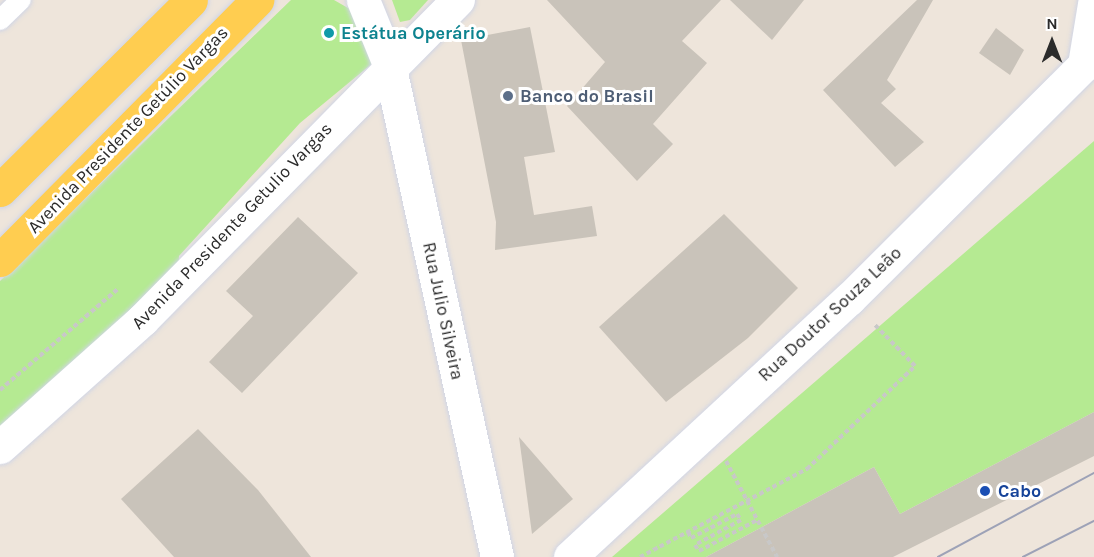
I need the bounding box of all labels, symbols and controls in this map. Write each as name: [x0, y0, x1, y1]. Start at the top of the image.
north arrow: [1022, 12, 1082, 72]
text: N: [1046, 14, 1058, 33]
street label: Avenida Presidente Getúlio Vargas: [23, 22, 233, 238]
place label: Estátua Operário: [341, 22, 486, 44]
marker: Estátua Operário: [322, 26, 336, 40]
place label: Banco do Brasil: [520, 85, 654, 107]
marker: Banco do Brasil: [501, 89, 515, 103]
street label: Avenida Presidente Getulio Vargas: [127, 118, 337, 334]
street label: Rua Julio Silveira: [418, 240, 468, 382]
street label: Rua Doutor Souza Leão: [754, 242, 906, 386]
place label: Cabo: [998, 480, 1041, 502]
marker: Cabo: [976, 482, 994, 500]

